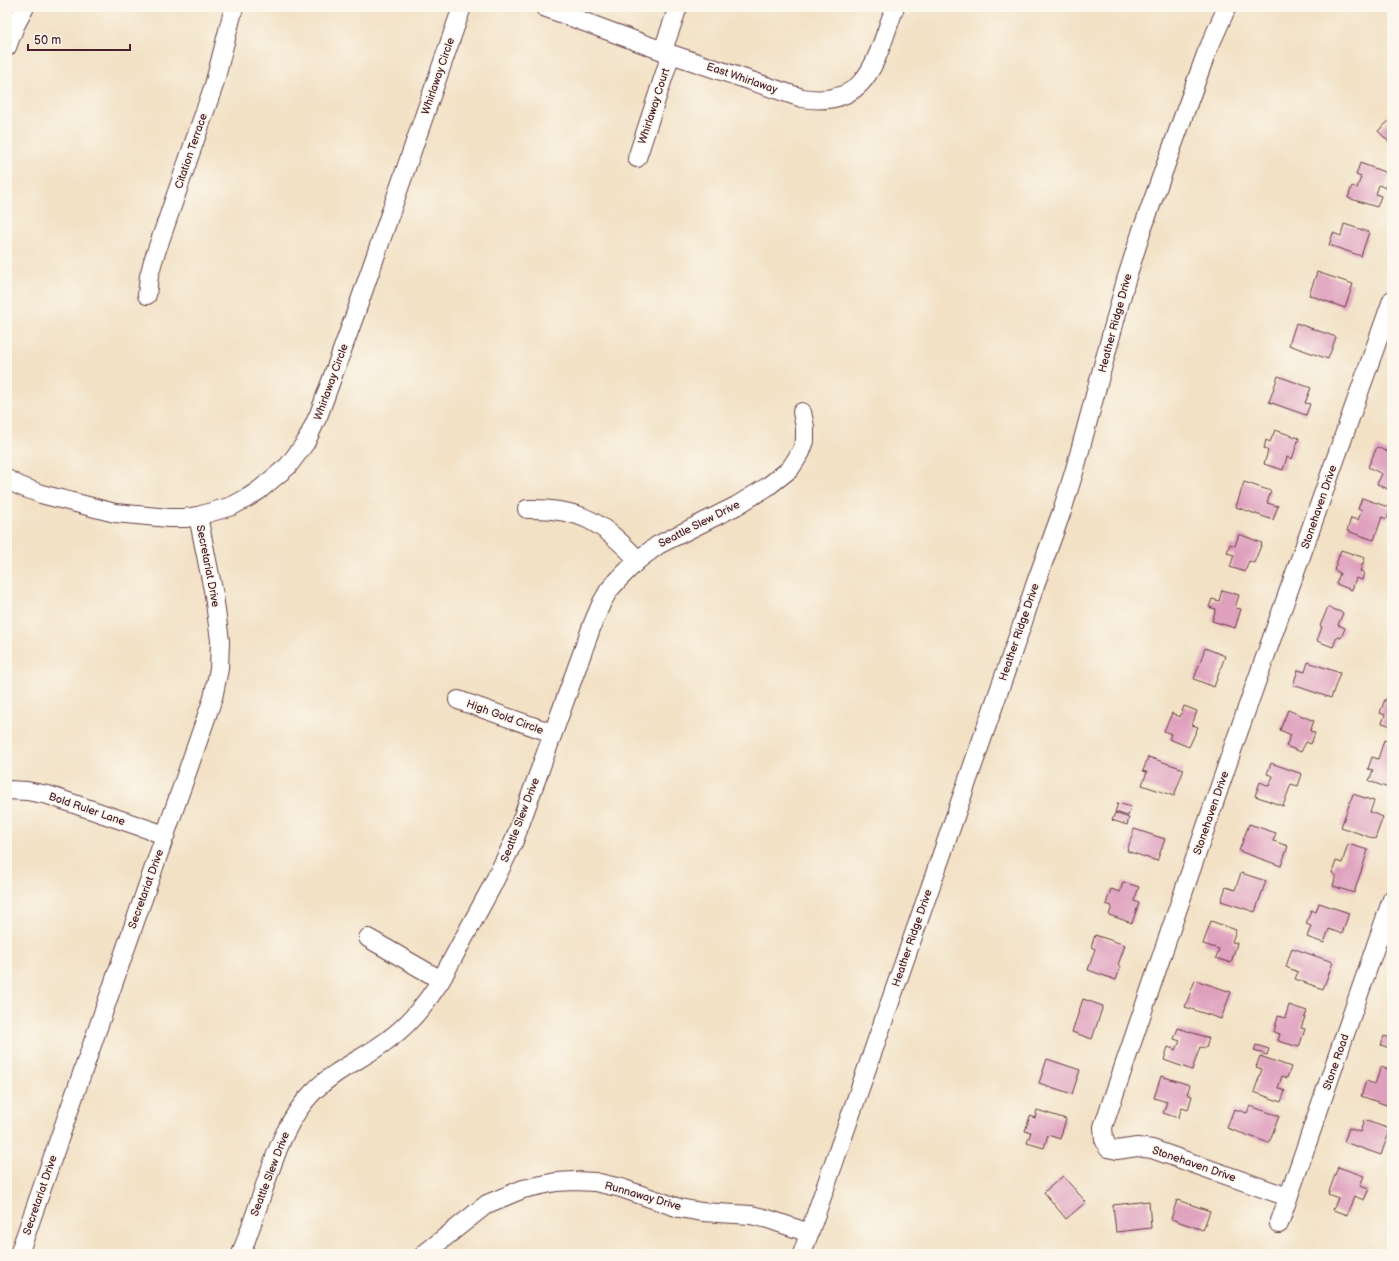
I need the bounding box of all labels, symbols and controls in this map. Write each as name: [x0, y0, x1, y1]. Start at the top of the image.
scale bar: [28, 26, 130, 52]
text: 50 m: [34, 33, 61, 48]
street label: Whirlaway Circle: [419, 35, 457, 116]
street label: East Whirlaway: [705, 60, 779, 96]
street label: Whirlaway Court: [636, 66, 673, 146]
street label: Citation Terrace: [172, 111, 210, 190]
street label: Heather Ridge Drive: [1096, 272, 1135, 374]
street label: Whirlaway Circle: [311, 342, 351, 422]
street label: Stonehaven Drive: [1299, 463, 1340, 551]
street label: Seattle Slew Drive: [656, 498, 742, 550]
street label: Secretariat Drive: [194, 524, 222, 609]
street label: Heather Ridge Drive: [996, 581, 1042, 682]
street label: High Gold Circle: [465, 697, 546, 737]
street label: Stonehaven Drive: [1191, 769, 1232, 857]
street label: Seattle Slew Drive: [498, 775, 542, 864]
street label: Bold Ruler Lane: [47, 790, 127, 828]
street label: Secretariat Drive: [126, 847, 167, 930]
street label: Heather Ridge Drive: [889, 887, 935, 988]
street label: Stone Road: [1320, 1032, 1352, 1092]
street label: Seattle Slew Drive: [248, 1129, 292, 1218]
street label: Stonehaven Drive: [1150, 1144, 1238, 1185]
street label: Secretariat Drive: [20, 1153, 60, 1237]
street label: Runnaway Drive: [603, 1179, 683, 1213]

